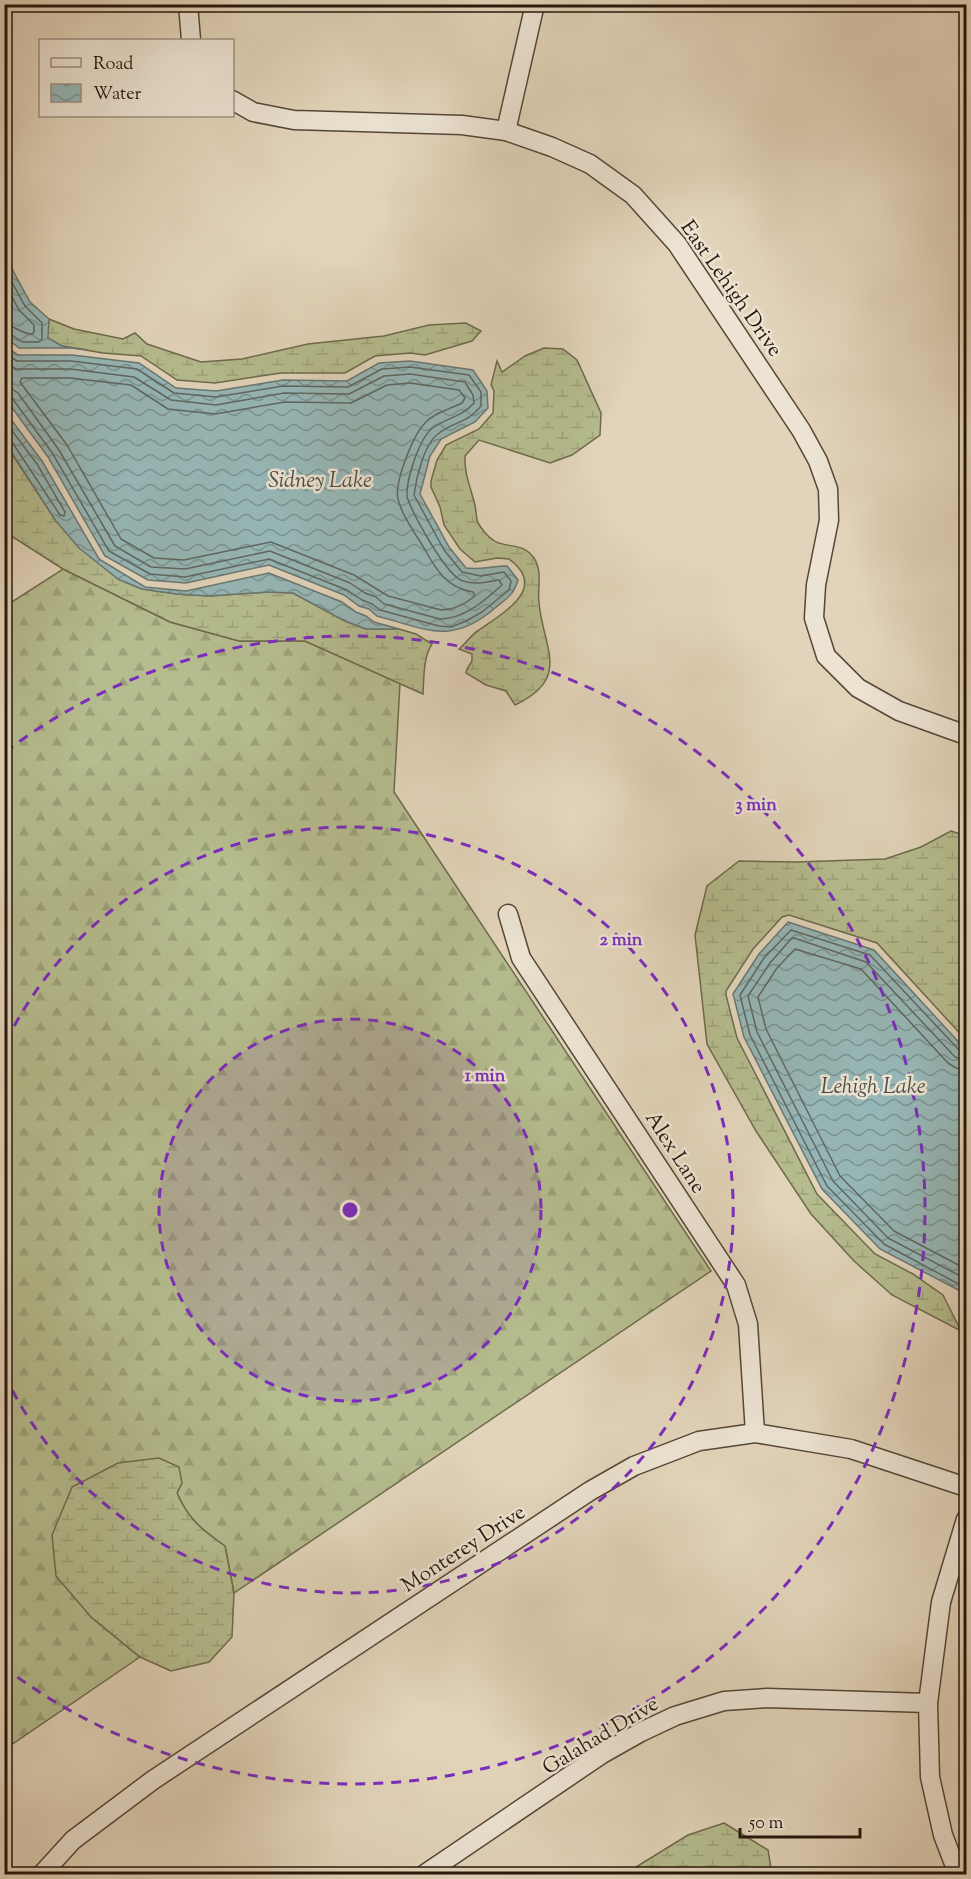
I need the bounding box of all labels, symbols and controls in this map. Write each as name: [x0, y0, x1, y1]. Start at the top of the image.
legend: [39, 39, 234, 117]
text: Road: [93, 52, 133, 78]
text: Water: [93, 82, 142, 108]
street label: East Lehigh Drive: [672, 215, 789, 363]
water label: Sidney Lake: [268, 466, 372, 498]
text: 3 min: [735, 793, 777, 819]
text: 2 min: [600, 928, 643, 954]
text: 1 min: [465, 1064, 506, 1090]
water label: Lehigh Lake: [820, 1072, 926, 1104]
street label: Alex Lane: [637, 1106, 712, 1200]
centre of rings: [340, 1200, 360, 1220]
street label: Monterey Drive: [396, 1498, 532, 1601]
street label: Galahad Drive: [537, 1690, 665, 1783]
scale bar: [740, 1801, 860, 1839]
text: 50 m: [748, 1811, 784, 1837]

